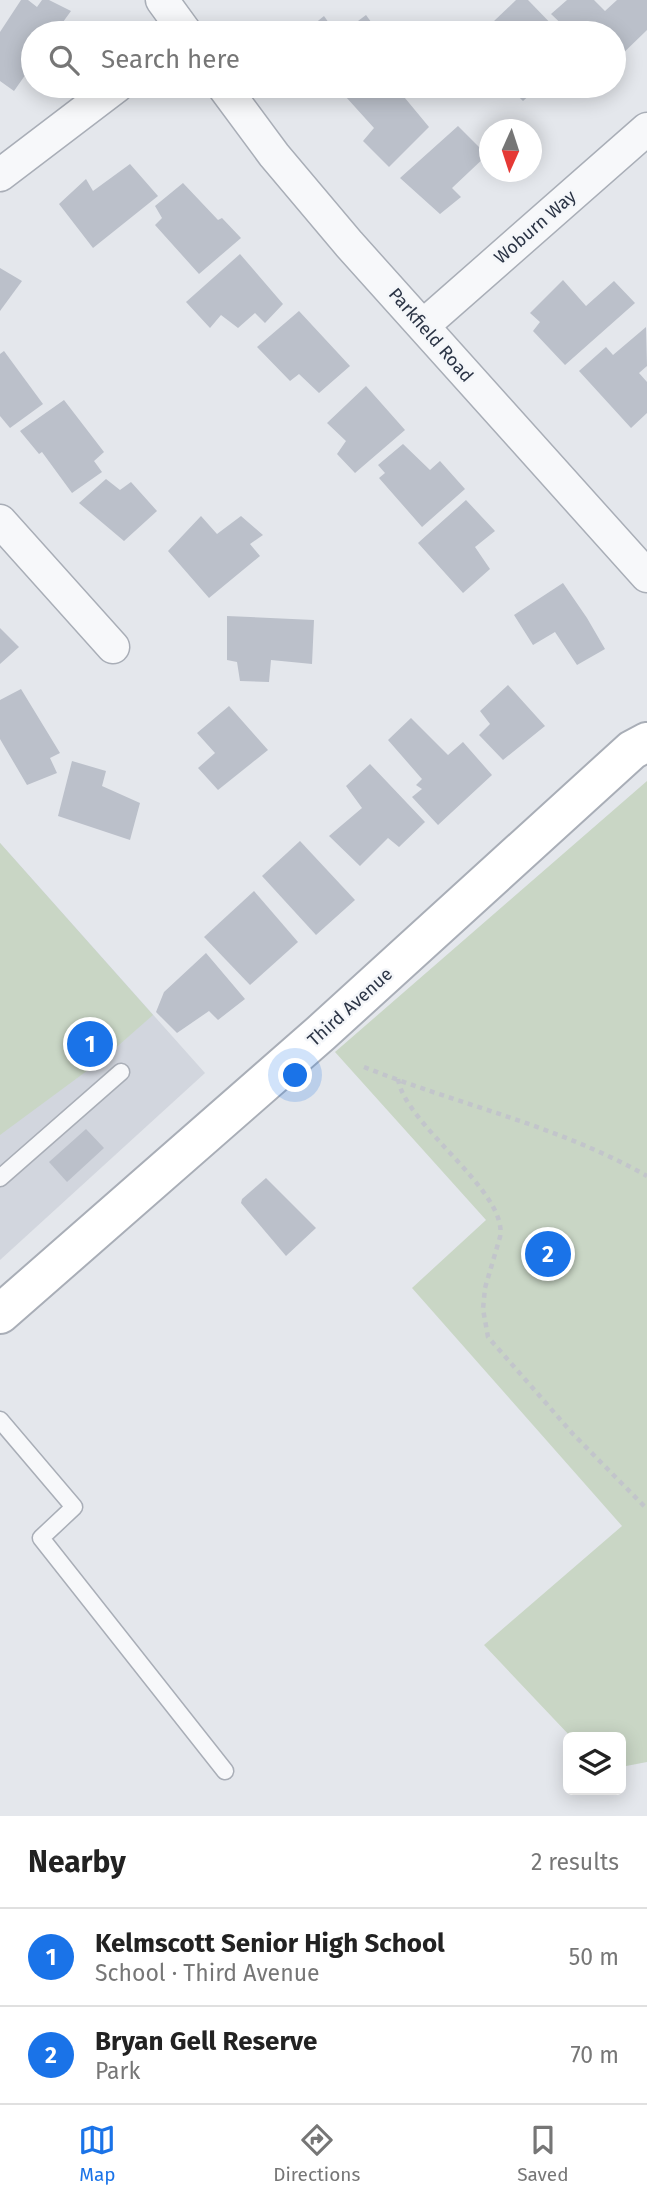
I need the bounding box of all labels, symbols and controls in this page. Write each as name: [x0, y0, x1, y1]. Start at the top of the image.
search box: [21, 21, 626, 98]
icon: search: [45, 41, 83, 79]
text: Search here: [101, 44, 240, 75]
north arrow: [479, 119, 542, 182]
street label: Woburn Way: [490, 185, 581, 269]
street label: Parkfield Road: [384, 283, 478, 387]
street label: Third Avenue: [303, 963, 397, 1051]
pin: 1: [67, 1018, 113, 1070]
your location: [278, 1058, 312, 1092]
pin: 2: [525, 1228, 571, 1280]
map controls: [563, 1732, 626, 1795]
button: layers: [563, 1732, 626, 1795]
text: Nearby: [28, 1844, 126, 1880]
text: 2 results: [531, 1848, 619, 1876]
text: Kelmscott Senior High School: [95, 1928, 445, 1959]
text: 1: [46, 1943, 56, 1971]
text: 50 m: [569, 1943, 619, 1971]
text: School · Third Avenue: [95, 1959, 320, 1987]
text: Bryan Gell Reserve: [95, 2026, 317, 2057]
text: 2: [45, 2041, 57, 2069]
text: 70 m: [570, 2041, 619, 2069]
text: Park: [95, 2057, 140, 2085]
tab: Map: [78, 2121, 116, 2186]
tab: Directions: [273, 2121, 360, 2186]
tab: Saved: [517, 2121, 569, 2186]

